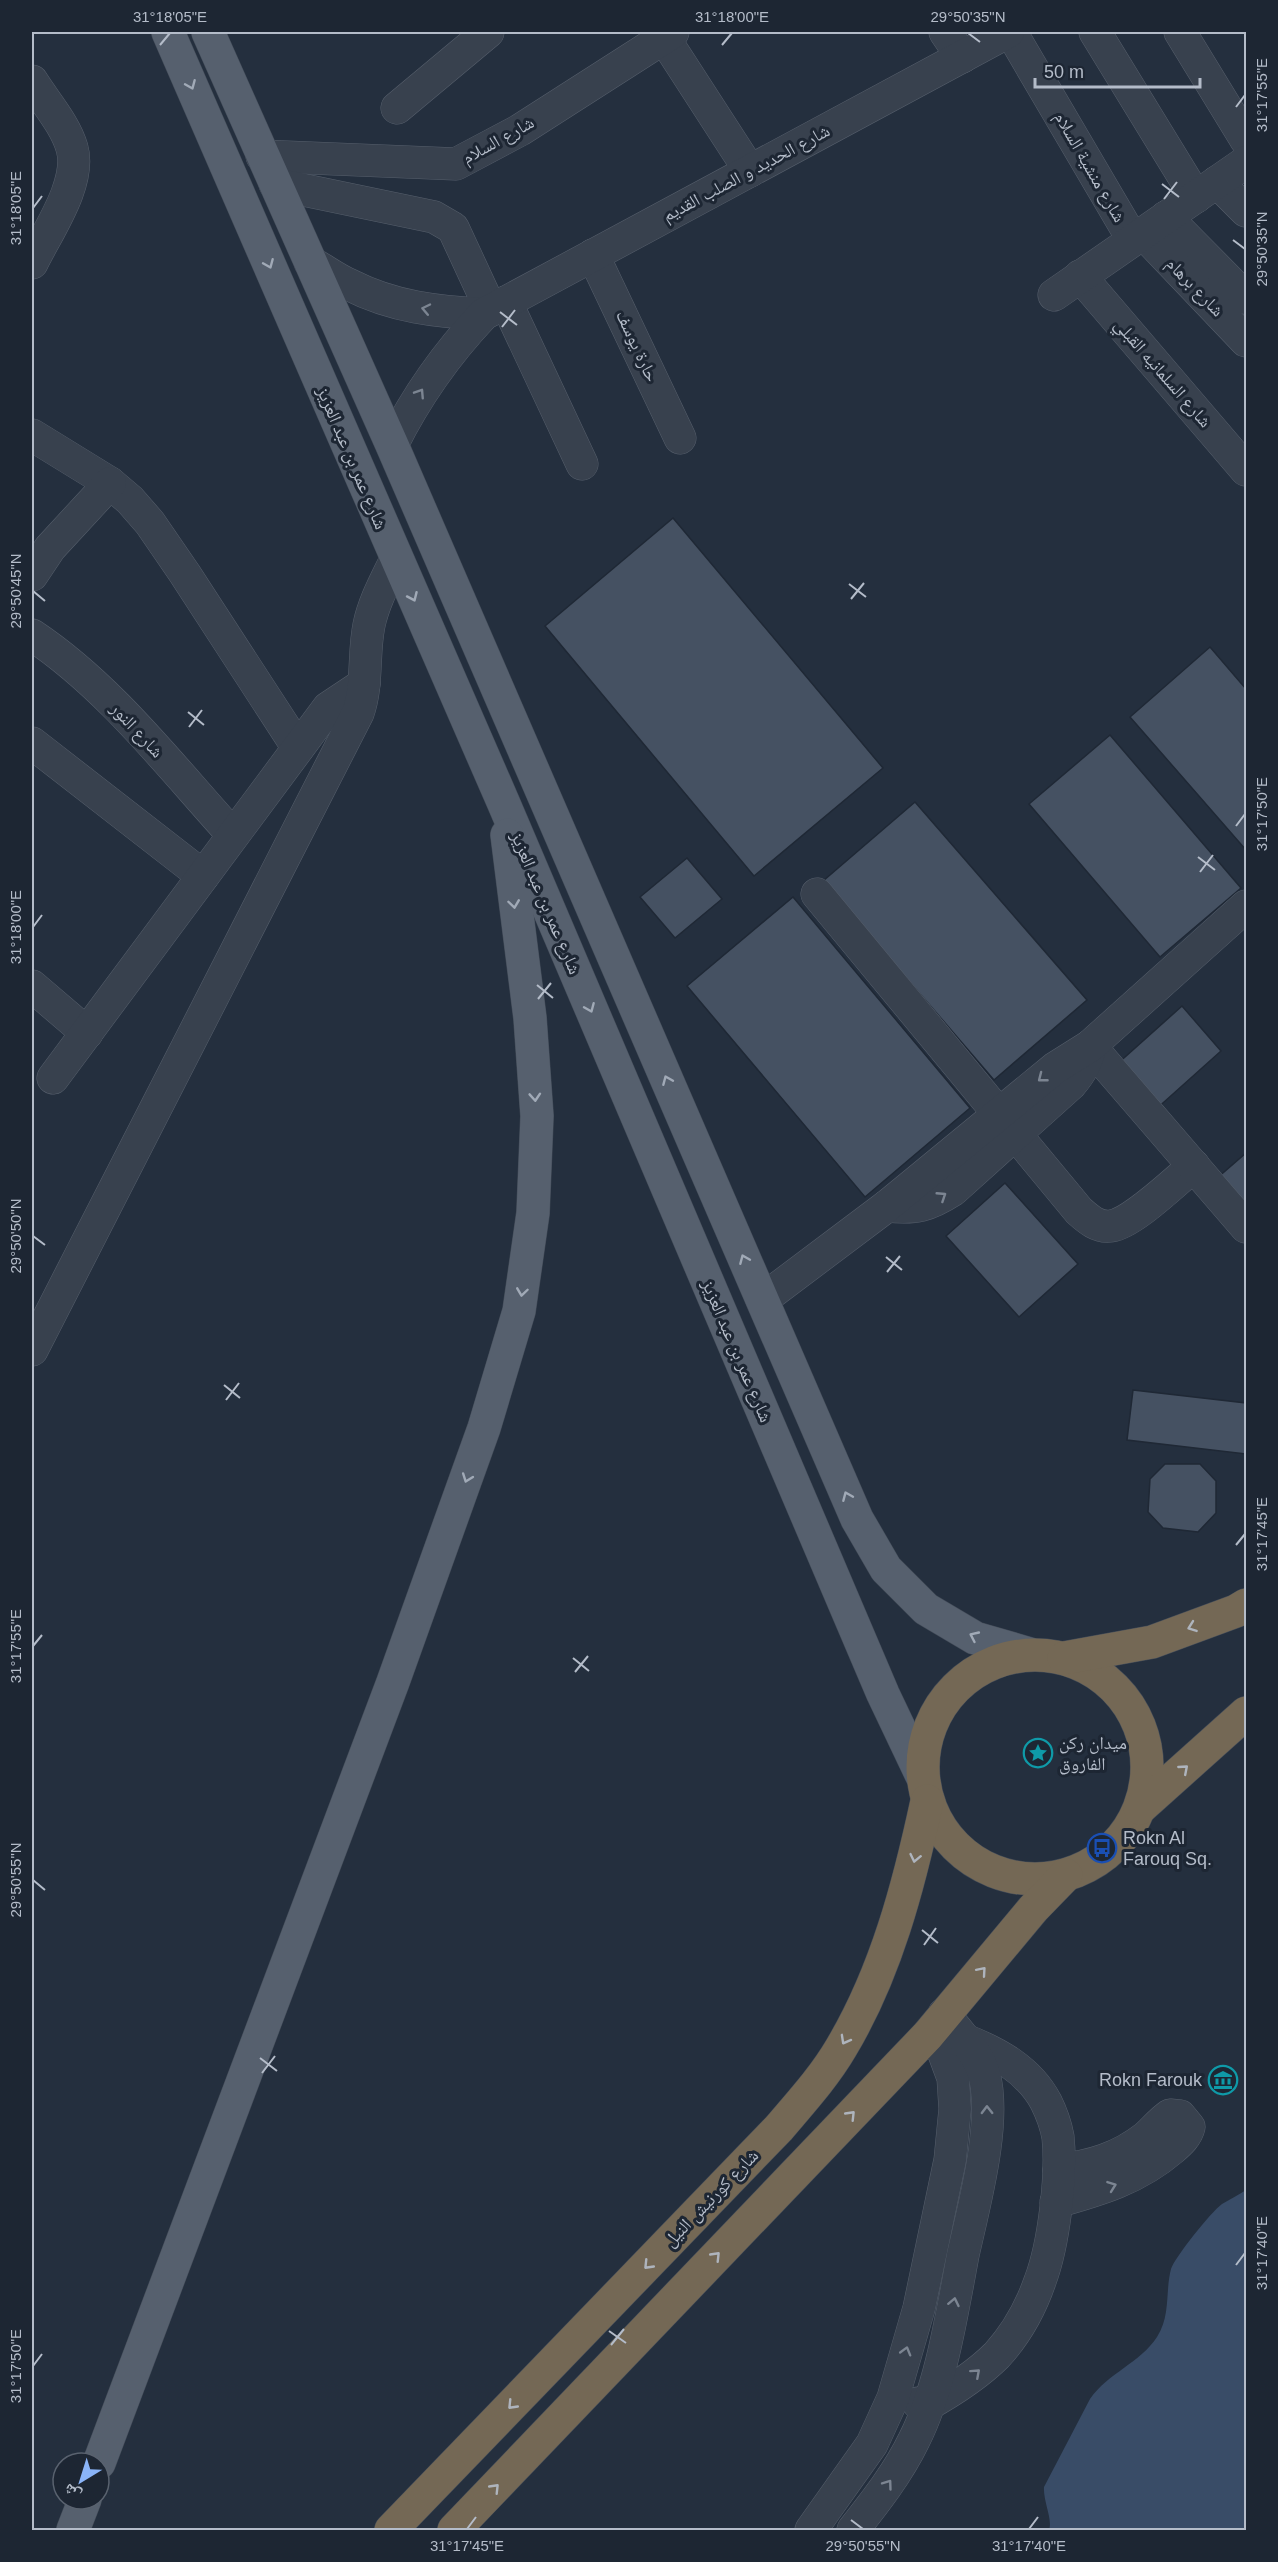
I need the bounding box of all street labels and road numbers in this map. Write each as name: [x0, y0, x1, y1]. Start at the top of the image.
street label: شارع منشية السلام: [1049, 108, 1130, 227]
street label: شارع السلام: [459, 112, 538, 170]
street label: شارع الحديد و الصلب القديم: [659, 120, 834, 227]
street label: شارع برهام: [1161, 253, 1228, 322]
street label: حارة يوسف: [612, 307, 662, 385]
street label: شارع السلمانيه القبلي: [1107, 315, 1216, 434]
street label: شارع عمر بن عبد العزيز: [312, 383, 391, 533]
street label: شارع النور: [105, 698, 167, 762]
street label: شارع عمر بن عبد العزيز: [506, 828, 585, 978]
street label: شارع عمر بن عبد العزيز: [697, 1276, 776, 1426]
street label: شارع كورنيش النيل: [660, 2145, 763, 2251]

